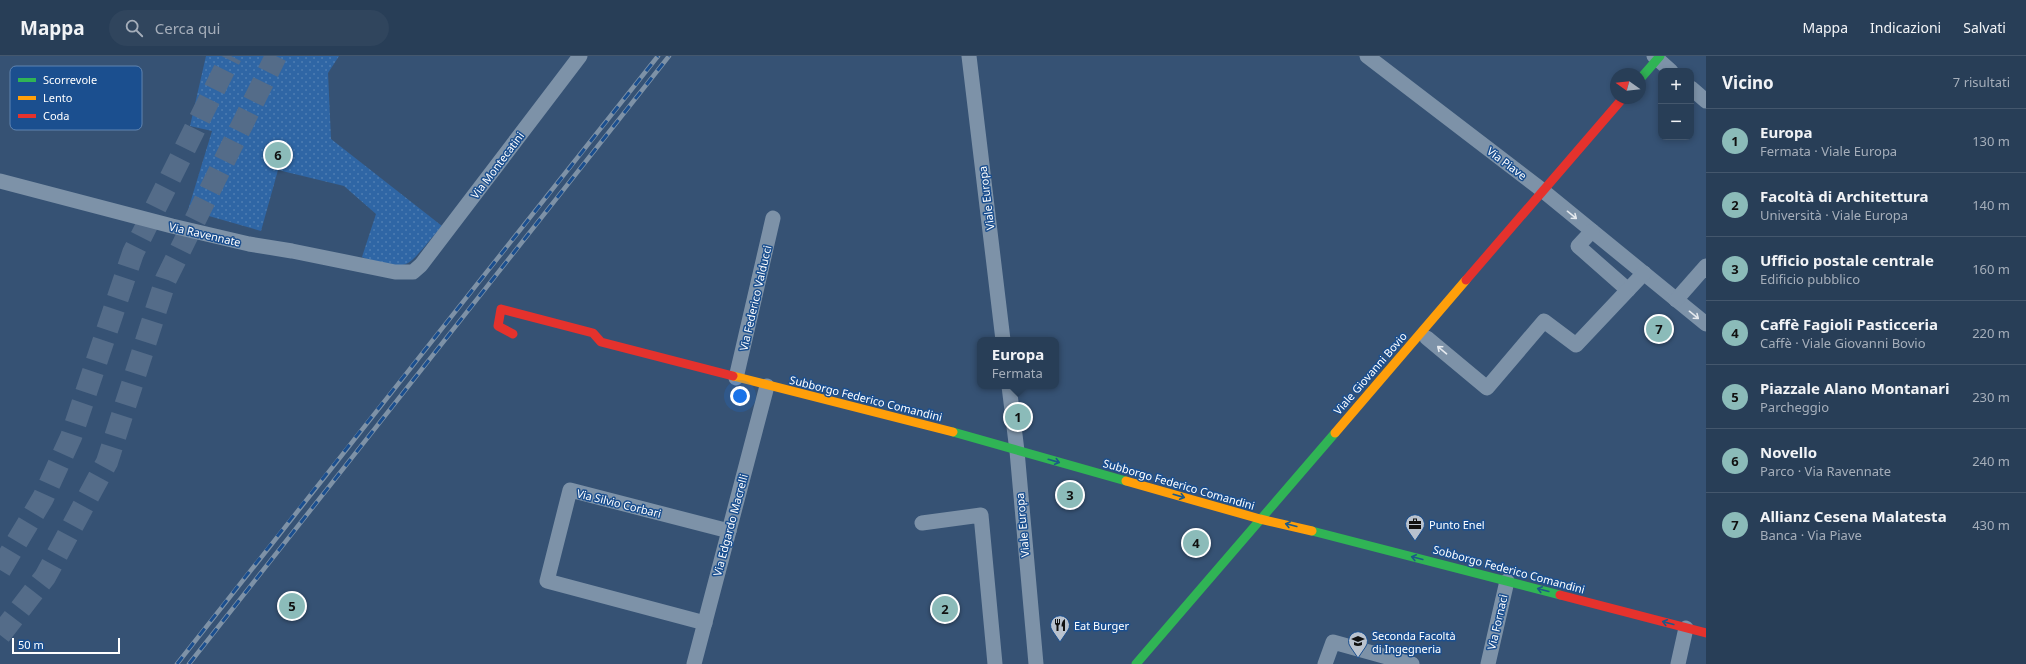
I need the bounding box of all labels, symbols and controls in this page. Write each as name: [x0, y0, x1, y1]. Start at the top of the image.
search box: [109, 10, 389, 46]
text: Mappa: [20, 15, 85, 41]
icon: search: [123, 17, 145, 39]
text: Cerca qui: [155, 18, 220, 38]
text: Mappa: [1802, 18, 1848, 37]
text: Indicazioni: [1870, 18, 1941, 37]
text: Salvati: [1963, 18, 2006, 37]
legend: [10, 66, 142, 130]
north arrow: [1610, 68, 1646, 104]
map controls: [1658, 68, 1694, 140]
button: +: [1658, 68, 1694, 104]
text: Vicino: [1722, 71, 1774, 94]
text: Scorrevole: [43, 72, 97, 87]
text: 7 risultati: [1953, 73, 2010, 91]
text: Lento: [43, 90, 73, 105]
button: −: [1658, 104, 1694, 140]
text: Coda: [43, 108, 70, 123]
text: Europa: [1760, 122, 1812, 142]
street label: Via Montecatini: [467, 129, 527, 201]
text: 1: [1731, 132, 1739, 150]
text: 130 m: [1972, 132, 2010, 150]
pin: 6: [265, 140, 291, 170]
text: Fermata · Viale Europa: [1760, 142, 1897, 160]
street label: Via Piave: [1484, 143, 1530, 183]
street label: Viale Europa: [975, 165, 997, 231]
text: Facoltà di Architettura: [1760, 186, 1928, 206]
text: 2: [1731, 196, 1739, 214]
text: 140 m: [1972, 196, 2010, 214]
text: Università · Viale Europa: [1760, 206, 1908, 224]
one-way arrow: [1567, 210, 1578, 219]
street label: Via Ravennate: [168, 218, 242, 250]
street label: Via Federico Valducci: [736, 244, 774, 352]
text: Ufficio postale centrale: [1760, 250, 1934, 270]
text: 3: [1731, 260, 1739, 278]
text: 160 m: [1972, 260, 2010, 278]
text: Edificio pubblico: [1760, 270, 1860, 288]
one-way arrow: [1689, 310, 1700, 319]
pin: 7: [1646, 314, 1672, 344]
text: Caffè Fagioli Pasticceria: [1760, 314, 1938, 334]
text: 4: [1731, 324, 1739, 342]
text: 220 m: [1972, 324, 2010, 342]
street label: Viale Giovanni Bovio: [1330, 328, 1410, 417]
text: Caffè · Viale Giovanni Bovio: [1760, 334, 1926, 352]
popup: [977, 337, 1059, 389]
text: Europa: [992, 344, 1044, 364]
one-way arrow: [1437, 346, 1447, 355]
text: Fermata: [992, 364, 1043, 382]
street label: Subborgo Federico Comandini: [788, 372, 944, 424]
text: Piazzale Alano Montanari: [1760, 378, 1949, 398]
your location: [730, 386, 750, 406]
text: 5: [1731, 388, 1739, 406]
text: 230 m: [1972, 388, 2010, 406]
text: Parcheggio: [1760, 398, 1829, 416]
pin: 1: [1005, 402, 1031, 432]
text: Novello: [1760, 442, 1817, 462]
text: 6: [1731, 452, 1739, 470]
text: 240 m: [1972, 452, 2010, 470]
street label: Subborgo Federico Comandini: [1102, 455, 1256, 513]
one-way arrow: [1047, 458, 1060, 465]
text: Parco · Via Ravennate: [1760, 462, 1891, 480]
street label: Via Edgardo Macrelli: [709, 472, 751, 578]
pin: 3: [1057, 480, 1083, 510]
street label: Via Silvio Corbari: [575, 485, 663, 521]
street label: Viale Europa: [1012, 492, 1032, 558]
one-way arrow: [1173, 493, 1186, 501]
text: Allianz Cesena Malatesta: [1760, 506, 1947, 526]
office icon: Punto Enel: [1404, 513, 1426, 541]
text: 7: [1731, 516, 1739, 534]
text: 430 m: [1972, 516, 2010, 534]
place label: Punto Enel: [1429, 517, 1485, 532]
one-way arrow: [1285, 521, 1298, 528]
text: Banca · Via Piave: [1760, 526, 1862, 544]
pin: 4: [1183, 528, 1209, 558]
street label: Sobborgo Federico Comandini: [1431, 541, 1587, 597]
one-way arrow: [1410, 553, 1423, 561]
one-way arrow: [1536, 586, 1549, 593]
pin: 5: [279, 591, 305, 621]
street label: Via Fornaci: [1483, 593, 1511, 651]
pin: 2: [932, 594, 958, 624]
restaurant icon: Eat Burger: [1049, 614, 1071, 642]
place label: Eat Burger: [1074, 618, 1129, 633]
one-way arrow: [1662, 619, 1675, 626]
place label: Seconda Facoltà di Ingegneria: [1372, 628, 1456, 656]
school or university icon: Seconda Facoltà di Ingegneria: [1347, 630, 1369, 658]
scale bar: [12, 636, 120, 655]
text: 50 m: [18, 637, 44, 652]

